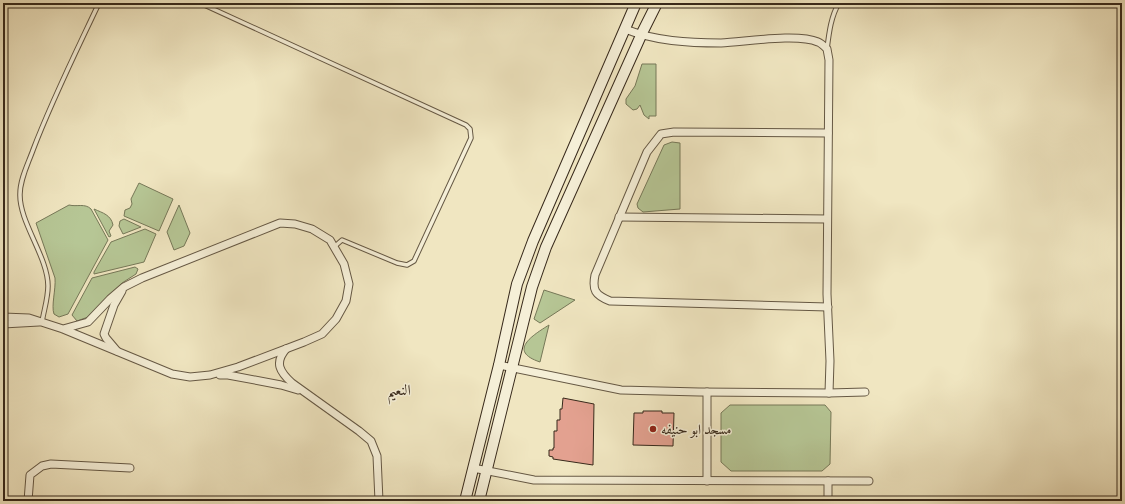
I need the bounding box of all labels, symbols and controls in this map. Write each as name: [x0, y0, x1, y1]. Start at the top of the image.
district label: النعيم: [387, 381, 411, 405]
place label: مسجد ابو حنيفه: [661, 421, 732, 441]
marker: مسجد ابو حنيفه: [648, 424, 658, 434]

